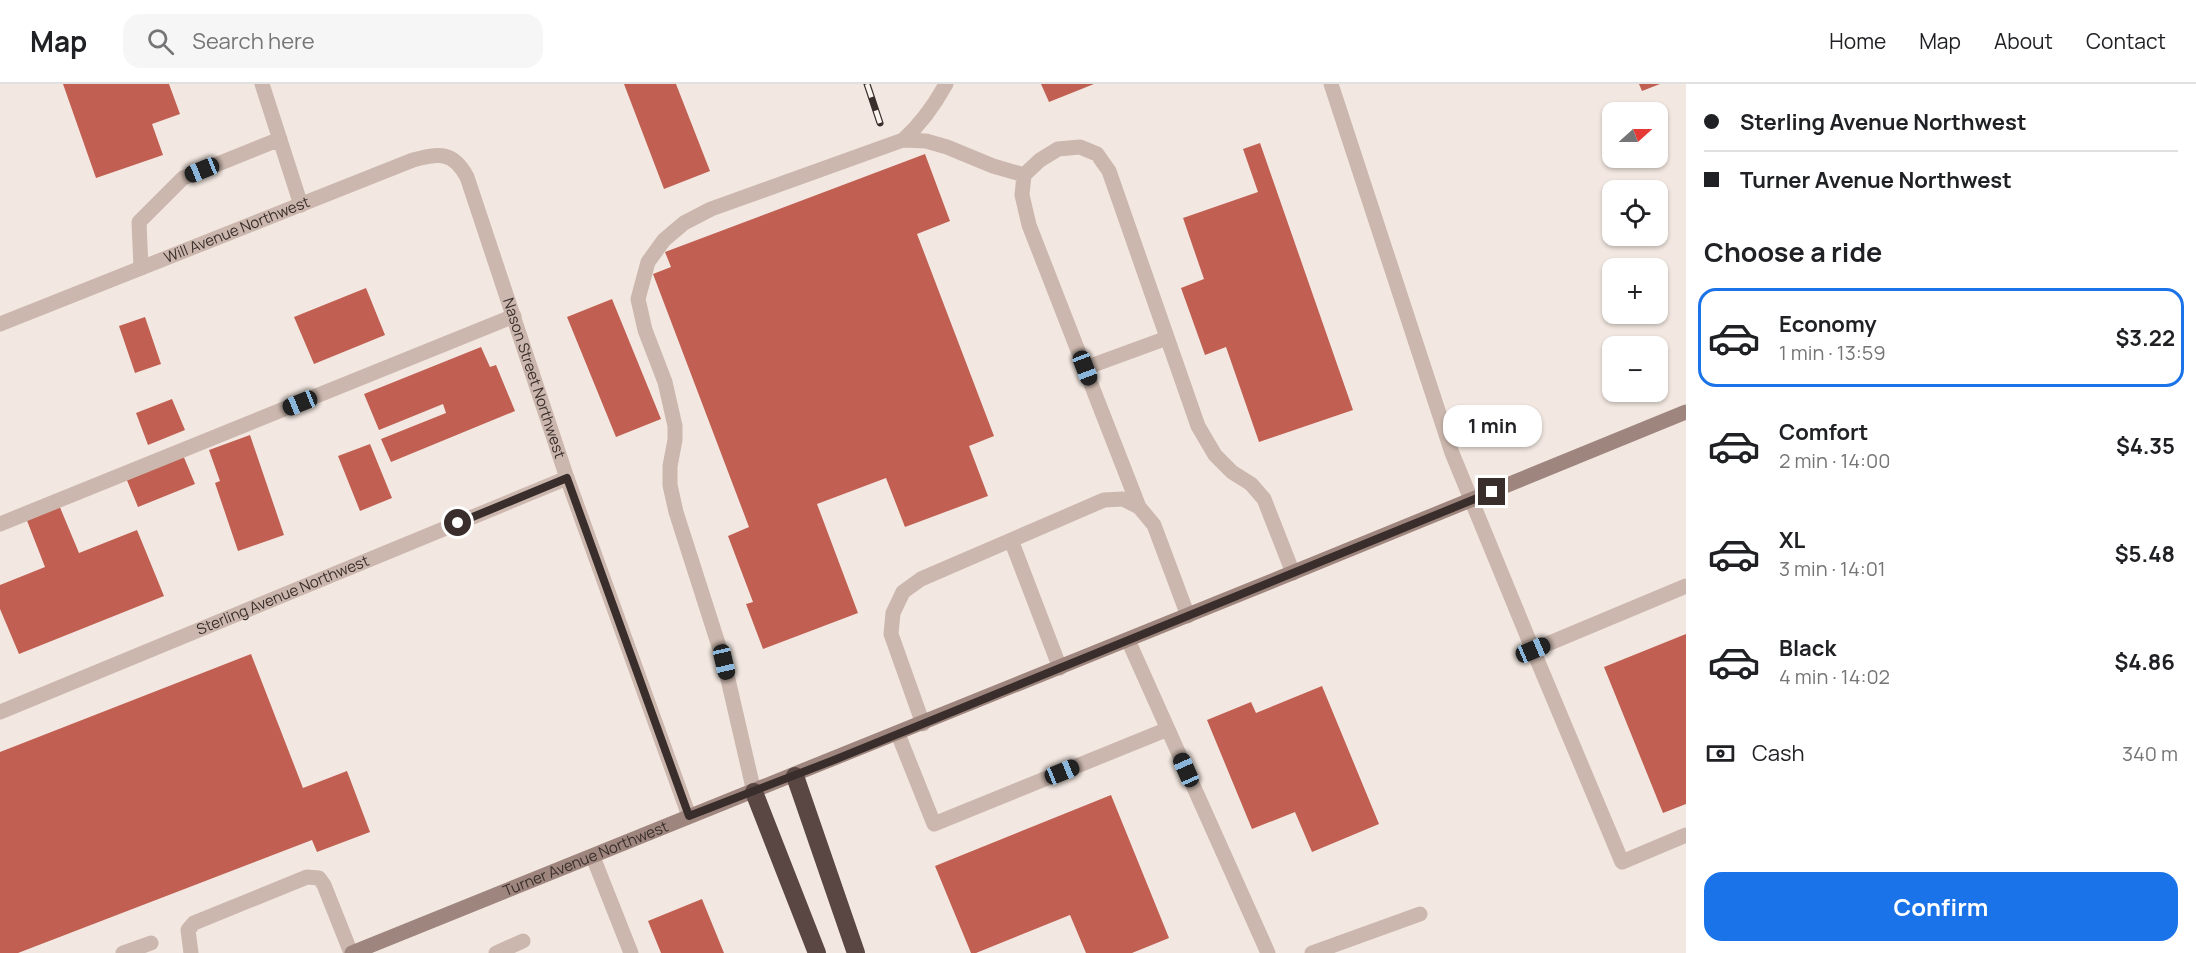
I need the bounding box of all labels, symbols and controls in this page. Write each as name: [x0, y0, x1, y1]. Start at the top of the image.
search box: [123, 14, 543, 68]
text: Map: [30, 22, 87, 60]
icon: search: [144, 25, 177, 58]
text: Search here: [192, 26, 315, 56]
text: Home: [1829, 27, 1886, 55]
text: Map: [1919, 27, 1961, 55]
text: About: [1994, 27, 2053, 55]
text: Contact: [2086, 27, 2166, 55]
north arrow: [1602, 102, 1668, 168]
map controls: [1602, 102, 1668, 402]
text: Sterling Avenue Northwest: [1740, 107, 2027, 137]
car: [182, 155, 222, 185]
text: Turner Avenue Northwest: [1740, 165, 2012, 195]
button: locate: [1602, 180, 1668, 246]
street label: Will Avenue Northwest: [161, 191, 313, 268]
text: Choose a ride: [1704, 233, 1882, 270]
button: +: [1602, 258, 1668, 324]
street label: Nason Street Northwest: [498, 295, 571, 461]
text: Economy: [1779, 309, 1877, 339]
icon: car: [1707, 311, 1761, 365]
text: $3.22: [2116, 323, 2175, 353]
button: −: [1602, 336, 1668, 402]
text: 1 min · 13:59: [1779, 339, 1886, 366]
car: [1070, 348, 1100, 388]
car: [280, 388, 320, 418]
callout: 1 min: [1442, 405, 1541, 447]
text: 1 min: [1468, 412, 1517, 439]
text: Comfort: [1779, 417, 1868, 447]
icon: car: [1707, 419, 1761, 473]
text: $4.35: [2116, 431, 2175, 461]
text: 2 min · 14:00: [1779, 447, 1890, 474]
route end: [1478, 478, 1505, 505]
route start: [444, 509, 471, 536]
text: XL: [1779, 525, 1805, 555]
icon: car: [1707, 527, 1761, 581]
text: $5.48: [2115, 539, 2175, 569]
street label: Sterling Avenue Northwest: [193, 550, 372, 640]
text: 3 min · 14:01: [1779, 555, 1886, 582]
text: Black: [1779, 633, 1836, 663]
car: [1513, 635, 1553, 665]
icon: car: [1707, 635, 1761, 689]
car: [711, 642, 737, 682]
text: $4.86: [2114, 647, 2175, 677]
text: 4 min · 14:02: [1779, 663, 1890, 690]
icon: cash: [1704, 737, 1737, 770]
text: Cash: [1752, 738, 1805, 768]
text: 340 m: [2122, 740, 2178, 767]
car: [1170, 750, 1202, 790]
car: [1042, 757, 1082, 787]
street label: Turner Avenue Northwest: [500, 816, 671, 901]
button: Confirm: [1704, 872, 2178, 941]

